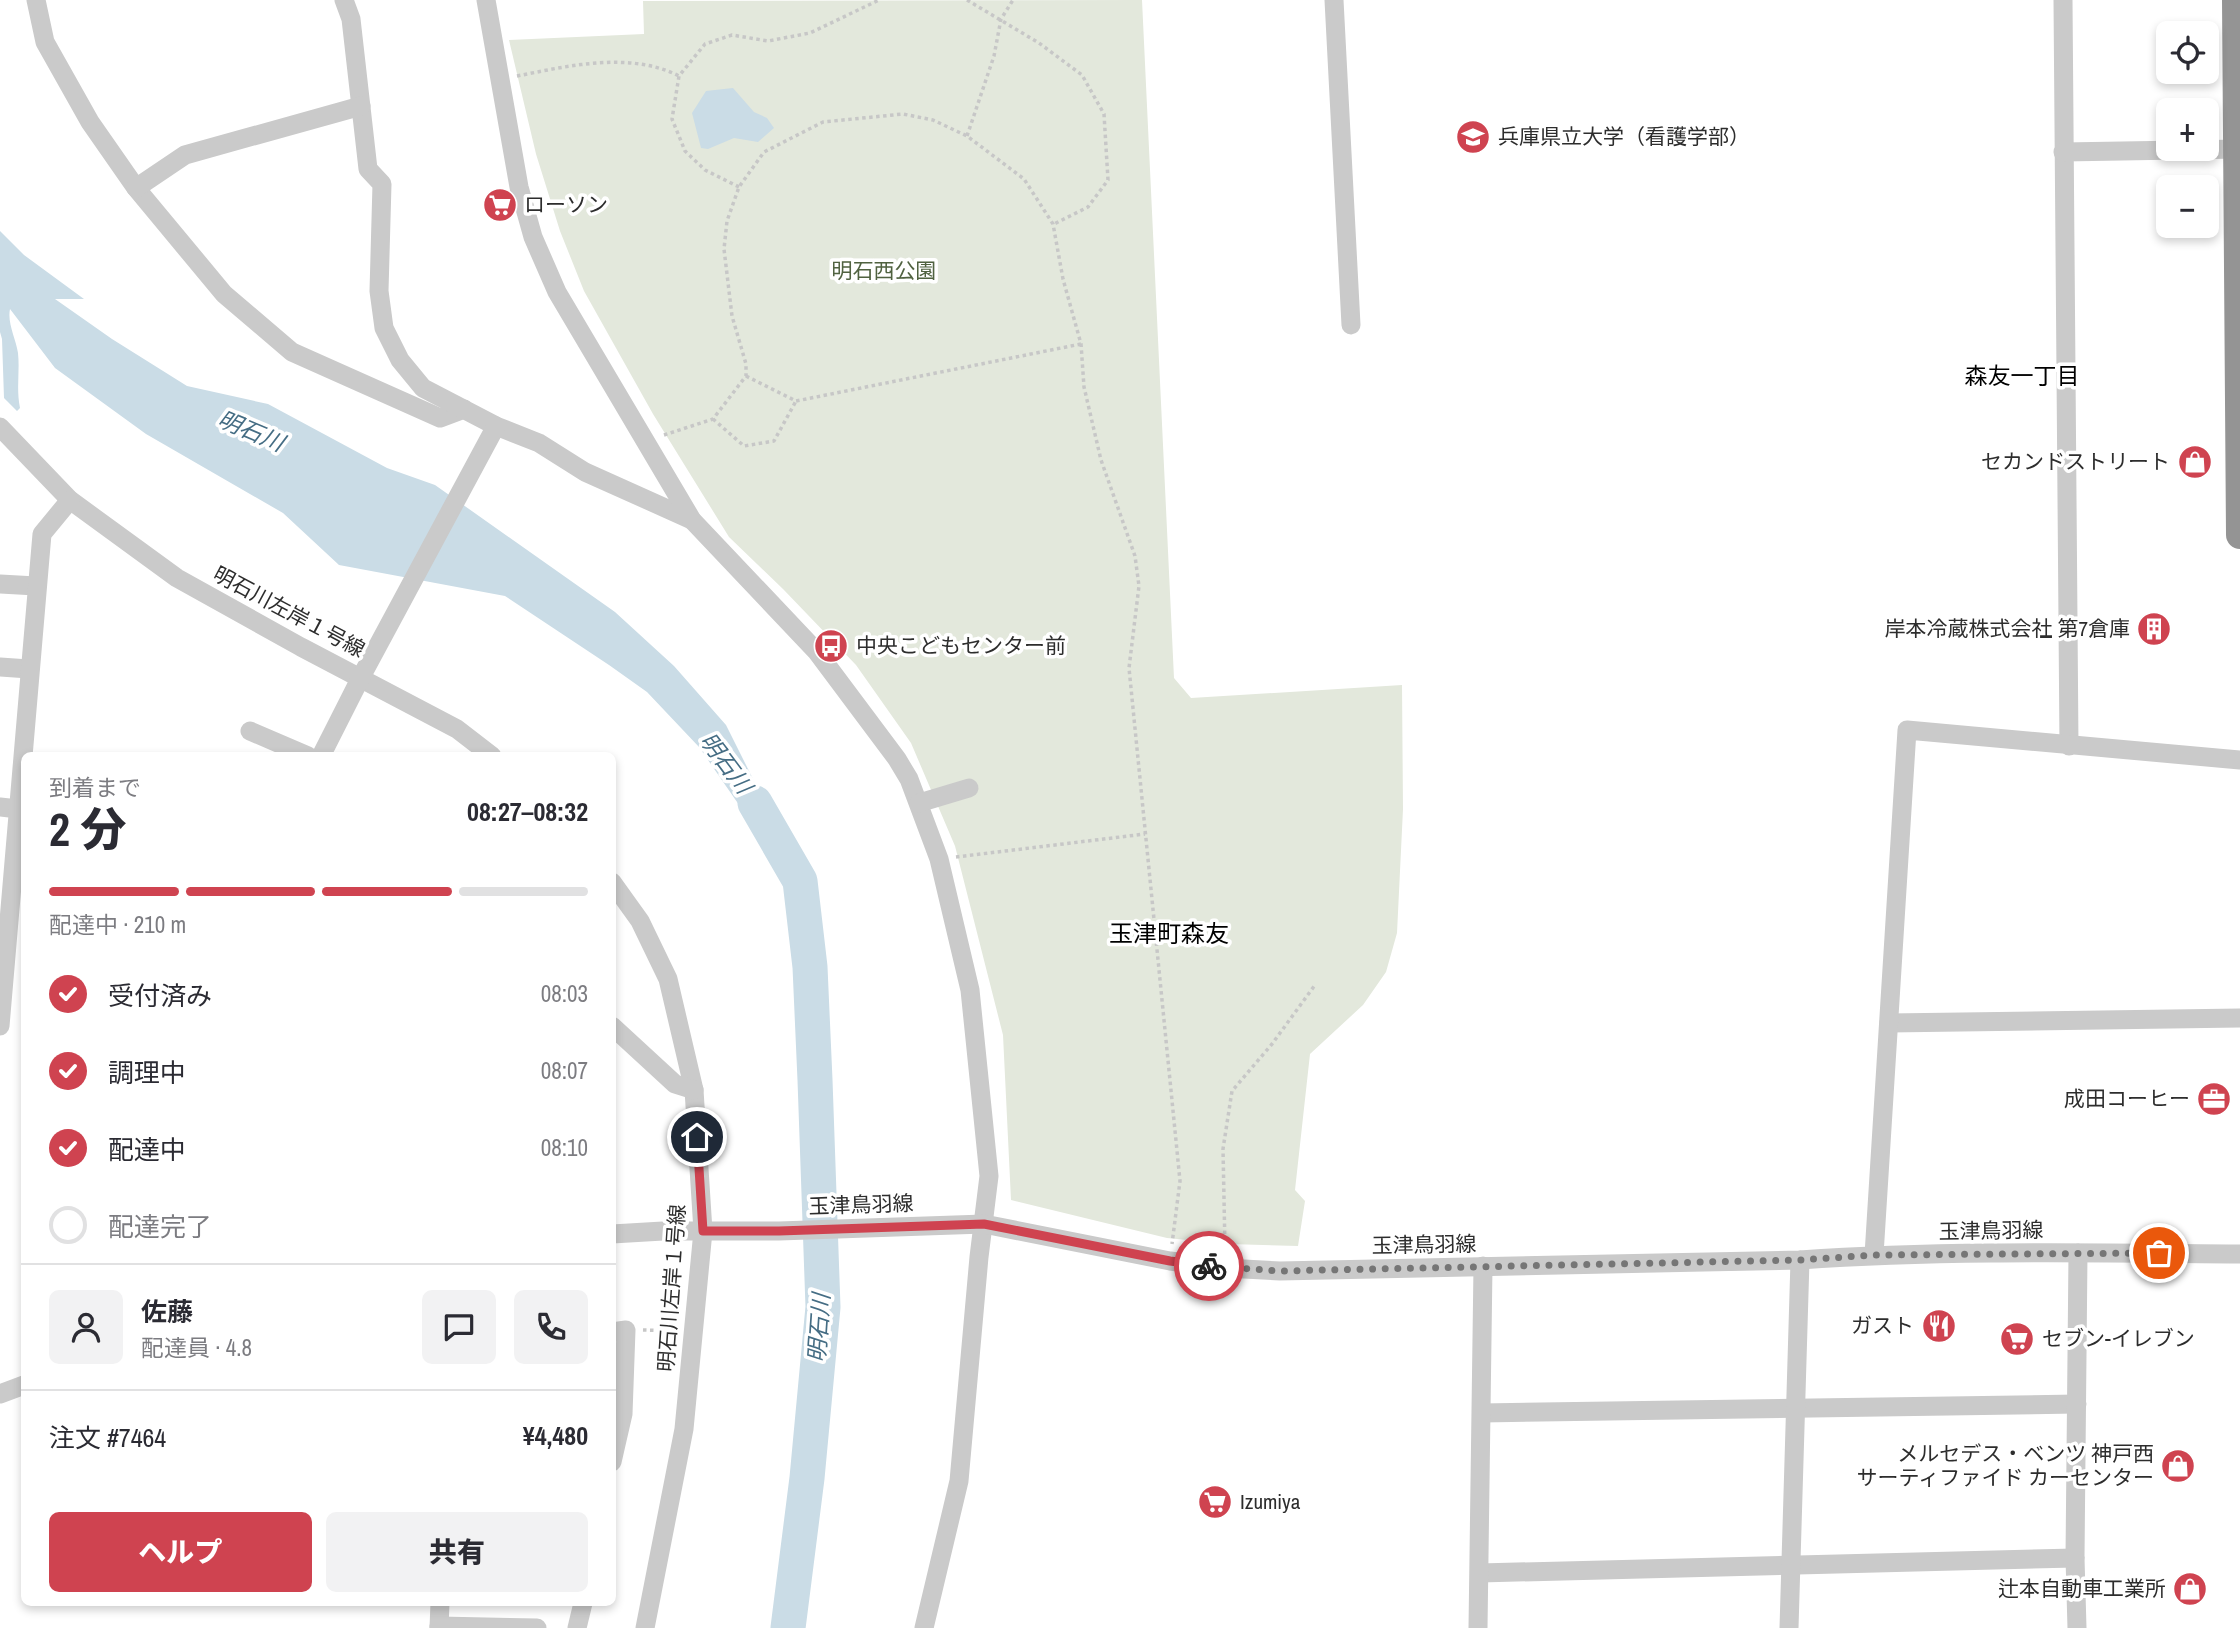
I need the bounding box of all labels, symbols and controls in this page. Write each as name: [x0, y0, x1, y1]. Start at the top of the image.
map controls: [2156, 21, 2219, 238]
button: locate: [2156, 21, 2219, 84]
button: +: [2156, 98, 2219, 161]
school or university icon: 兵庫県立大学（看護学部）: [1454, 118, 1492, 156]
place label: 兵庫県立大学（看護学部）: [1498, 122, 1750, 151]
button: −: [2156, 175, 2219, 238]
supermarket icon: ローソン: [481, 186, 519, 224]
place label: ローソン: [524, 190, 608, 219]
park label: 明石西公園: [832, 256, 937, 285]
district label: 森友一丁目: [1965, 360, 2080, 391]
water label: 明石川: [213, 403, 292, 459]
shop icon: セカンドストリート: [2176, 443, 2214, 481]
place label: セカンドストリート: [1981, 447, 2170, 476]
street label: 明石川左岸１号線: [208, 559, 370, 664]
building icon: 岸本冷蔵株式会社 第7倉庫: [2135, 610, 2173, 648]
place label: 岸本冷蔵株式会社 第7倉庫: [1885, 614, 2130, 643]
bus stop icon: 中央こどもセンター前: [812, 627, 850, 665]
place label: 中央こどもセンター前: [856, 631, 1066, 660]
water label: 明石川: [693, 726, 761, 802]
text: 到着まで: [49, 772, 141, 803]
text: 08:27–08:32: [467, 794, 588, 829]
text: 2 分: [49, 798, 126, 860]
text: 配達中 · 210 m: [49, 909, 186, 940]
district label: 玉津町森友: [1109, 917, 1229, 949]
icon: check: [49, 975, 87, 1013]
text: 受付済み: [108, 978, 212, 1013]
text: 08:03: [541, 978, 588, 1009]
icon: check: [49, 1052, 87, 1090]
text: 調理中: [108, 1055, 186, 1090]
text: 08:07: [541, 1055, 588, 1086]
office icon: 成田コーヒー: [2195, 1080, 2233, 1118]
place label: 成田コーヒー: [2064, 1084, 2190, 1113]
pin: [667, 1107, 727, 1167]
icon: home: [678, 1118, 716, 1156]
icon: check: [49, 1129, 87, 1167]
text: 配達中: [108, 1132, 186, 1167]
text: 08:10: [541, 1132, 588, 1163]
street label: 玉津鳥羽線: [808, 1188, 914, 1221]
street label: 明石川左岸１号線: [651, 1203, 692, 1373]
text: 配達完了: [108, 1209, 212, 1244]
street label: 玉津鳥羽線: [1938, 1215, 2044, 1246]
pin: [2129, 1223, 2189, 1283]
street label: 玉津鳥羽線: [1371, 1229, 1477, 1260]
courier: [1174, 1231, 1244, 1301]
icon: bag: [2140, 1234, 2178, 1272]
icon: bike: [1190, 1247, 1228, 1285]
water label: 明石川: [801, 1289, 837, 1363]
button: person: [49, 1290, 123, 1364]
button: chat: [422, 1290, 496, 1364]
button: phone: [514, 1290, 588, 1364]
text: 佐藤: [141, 1294, 193, 1329]
restaurant icon: ガスト: [1920, 1307, 1958, 1345]
place label: ガスト: [1851, 1311, 1914, 1340]
supermarket icon: セブン-イレブン: [1998, 1320, 2036, 1358]
place label: セブン-イレブン: [2042, 1324, 2195, 1353]
text: 配達員 · 4.8: [141, 1332, 252, 1363]
text: ¥4,480: [523, 1418, 588, 1453]
text: 注文 #7464: [49, 1420, 166, 1455]
place label: メルセデス・ベンツ 神戸西 サーティファイド カーセンター: [1856, 1439, 2154, 1492]
shop icon: メルセデス・ベンツ 神戸西 サーティファイド カーセンター: [2159, 1447, 2197, 1485]
supermarket icon: Izumiya: [1196, 1483, 1234, 1521]
place label: Izumiya: [1240, 1487, 1301, 1516]
button: ヘルプ: [49, 1512, 312, 1592]
button: 共有: [326, 1512, 588, 1592]
shop icon: 辻本自動車工業所: [2171, 1570, 2209, 1608]
place label: 辻本自動車工業所: [1998, 1574, 2166, 1603]

